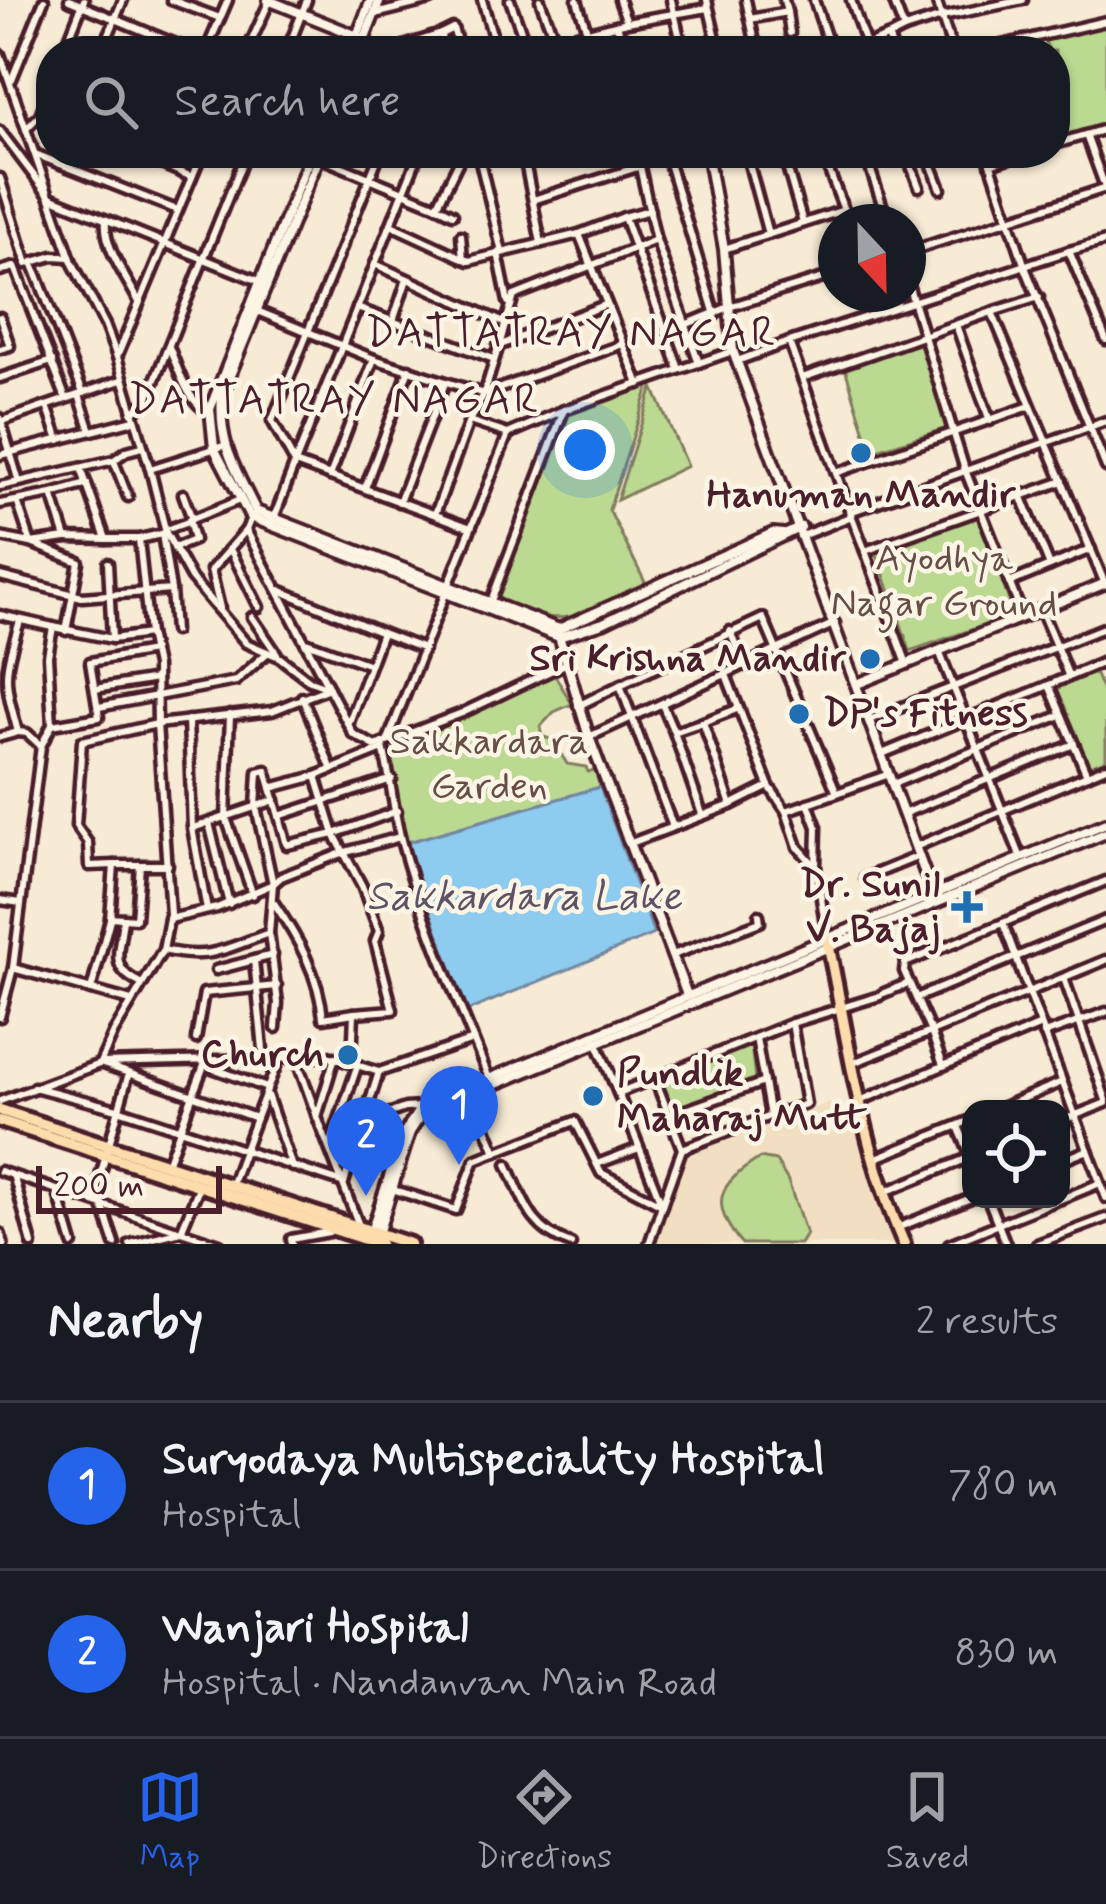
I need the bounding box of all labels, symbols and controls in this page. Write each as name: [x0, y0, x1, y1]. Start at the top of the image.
search box: [36, 36, 1070, 168]
icon: search: [78, 69, 144, 135]
text: Search here: [174, 73, 401, 132]
north arrow: [818, 204, 926, 312]
district label: DATTATRAY NAGAR: [366, 307, 778, 362]
district label: DATTATRAY NAGAR: [129, 374, 541, 429]
your location: [555, 420, 615, 480]
marker: Hanuman Mandir: [848, 440, 874, 466]
place label: Hanuman Mandir: [707, 470, 1016, 521]
park label: Ayodhya Nagar Ground: [831, 534, 1057, 633]
place label: Sri Krishna Mandir: [529, 634, 847, 685]
marker: Sri Krishna Mandir: [857, 646, 883, 672]
place label: DP's Fitness: [823, 689, 1028, 740]
marker: DP's Fitness: [786, 701, 812, 727]
park label: Sakkardara Garden: [389, 717, 589, 813]
place label: Dr. Sunil V. Bajaj: [800, 860, 940, 956]
water label: Sakkardara Lake: [366, 870, 683, 925]
marker: Dr. Sunil V. Bajaj: [951, 891, 983, 923]
place label: Church: [201, 1030, 324, 1081]
marker: Church: [335, 1042, 361, 1068]
place label: Pundlik Maharaj Mutt: [617, 1049, 867, 1145]
pin: 1: [420, 1066, 498, 1165]
marker: Pundlik Maharaj Mutt: [580, 1083, 606, 1109]
pin: 2: [327, 1097, 405, 1196]
map controls: [962, 1100, 1070, 1208]
button: locate: [962, 1100, 1070, 1208]
scale bar: [36, 1160, 222, 1213]
text: 200 m: [54, 1165, 144, 1209]
text: Nearby: [48, 1289, 203, 1355]
text: 2 results: [916, 1297, 1058, 1348]
text: Suryodaya Multispeciality Hospital: [162, 1431, 825, 1490]
text: 1: [78, 1460, 96, 1511]
text: 780 m: [948, 1460, 1058, 1511]
text: Hospital: [162, 1490, 301, 1541]
text: Wanjari Hospital: [162, 1599, 468, 1658]
text: 2: [77, 1628, 97, 1679]
text: 830 m: [954, 1628, 1058, 1679]
text: Hospital · Nandanvan Main Road: [162, 1658, 717, 1709]
tab: Map: [137, 1764, 203, 1880]
tab: Directions: [476, 1764, 612, 1880]
tab: Saved: [886, 1764, 969, 1880]

